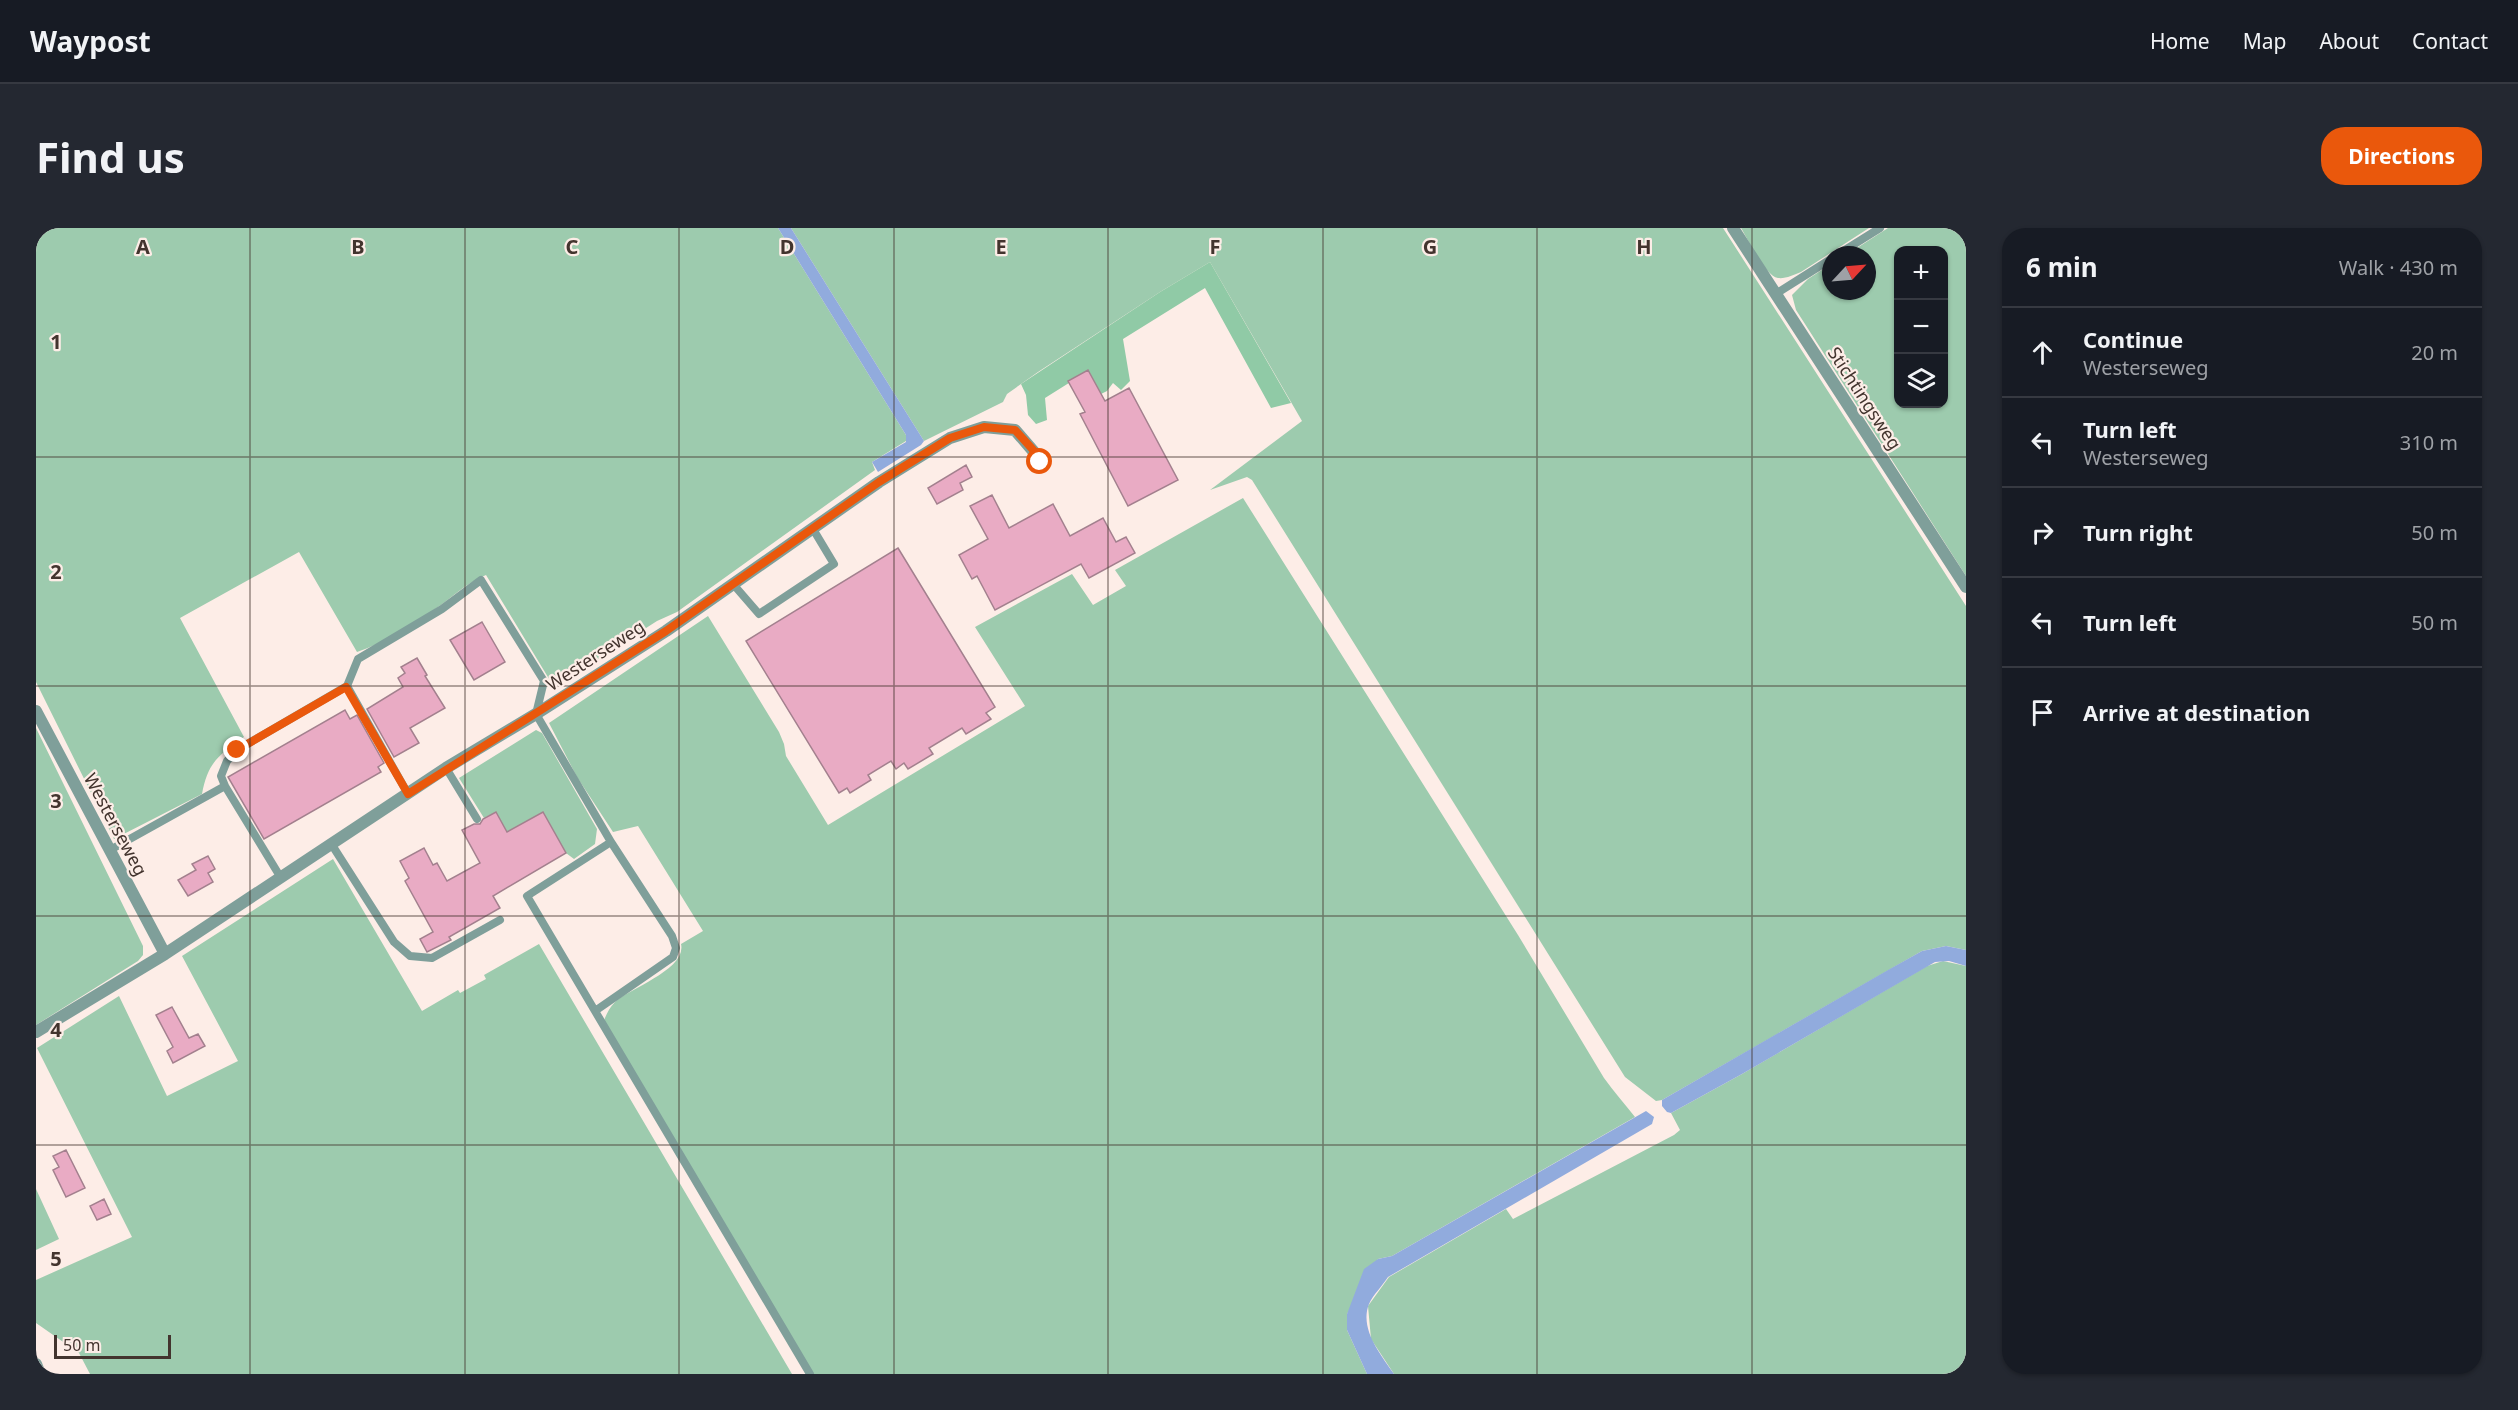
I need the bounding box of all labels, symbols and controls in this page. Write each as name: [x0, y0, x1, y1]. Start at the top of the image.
text: Waypost: [30, 22, 151, 60]
text: Home: [2150, 27, 2210, 55]
text: Map: [2243, 27, 2286, 55]
text: About: [2319, 27, 2379, 55]
text: Contact: [2412, 27, 2488, 55]
button: Directions: [2321, 127, 2482, 185]
text: Find us: [36, 128, 185, 185]
text: A: [136, 233, 150, 260]
text: B: [351, 233, 365, 260]
text: C: [566, 233, 579, 260]
text: D: [780, 233, 794, 260]
text: E: [995, 233, 1007, 260]
text: F: [1210, 233, 1220, 260]
text: G: [1423, 233, 1437, 260]
text: H: [1636, 233, 1652, 260]
north arrow: [1822, 246, 1876, 300]
map controls: [1894, 246, 1948, 408]
button: +: [1894, 246, 1948, 300]
text: 6 min: [2026, 249, 2098, 285]
text: Walk · 430 m: [2339, 254, 2458, 281]
button: −: [1894, 300, 1948, 354]
text: Continue: [2083, 324, 2183, 354]
text: 1: [50, 328, 62, 355]
icon: ahead: [2026, 336, 2059, 369]
text: 20 m: [2411, 339, 2458, 366]
street label: Stichtingsweg: [1823, 342, 1907, 454]
button: layers: [1894, 354, 1948, 408]
text: Westerseweg: [2083, 354, 2209, 381]
text: Turn left: [2083, 414, 2177, 444]
icon: left: [2026, 426, 2059, 459]
text: 310 m: [2400, 429, 2458, 456]
text: Westerseweg: [2083, 444, 2209, 471]
route start: [1026, 448, 1052, 474]
icon: right: [2026, 516, 2059, 549]
text: Turn right: [2083, 517, 2193, 547]
text: 50 m: [2411, 519, 2458, 546]
text: 2: [50, 558, 62, 585]
icon: left: [2026, 606, 2059, 639]
text: Turn left: [2083, 607, 2177, 637]
text: 50 m: [2411, 609, 2458, 636]
street label: Westerseweg: [541, 614, 649, 696]
icon: arrive: [2026, 696, 2059, 729]
text: Arrive at destination: [2083, 697, 2310, 727]
route end: [223, 736, 249, 762]
street label: Westerseweg: [79, 768, 153, 880]
text: 3: [50, 787, 62, 814]
text: 4: [50, 1016, 62, 1043]
text: 5: [50, 1245, 62, 1272]
scale bar: [54, 1332, 171, 1360]
text: 50 m: [63, 1334, 100, 1356]

